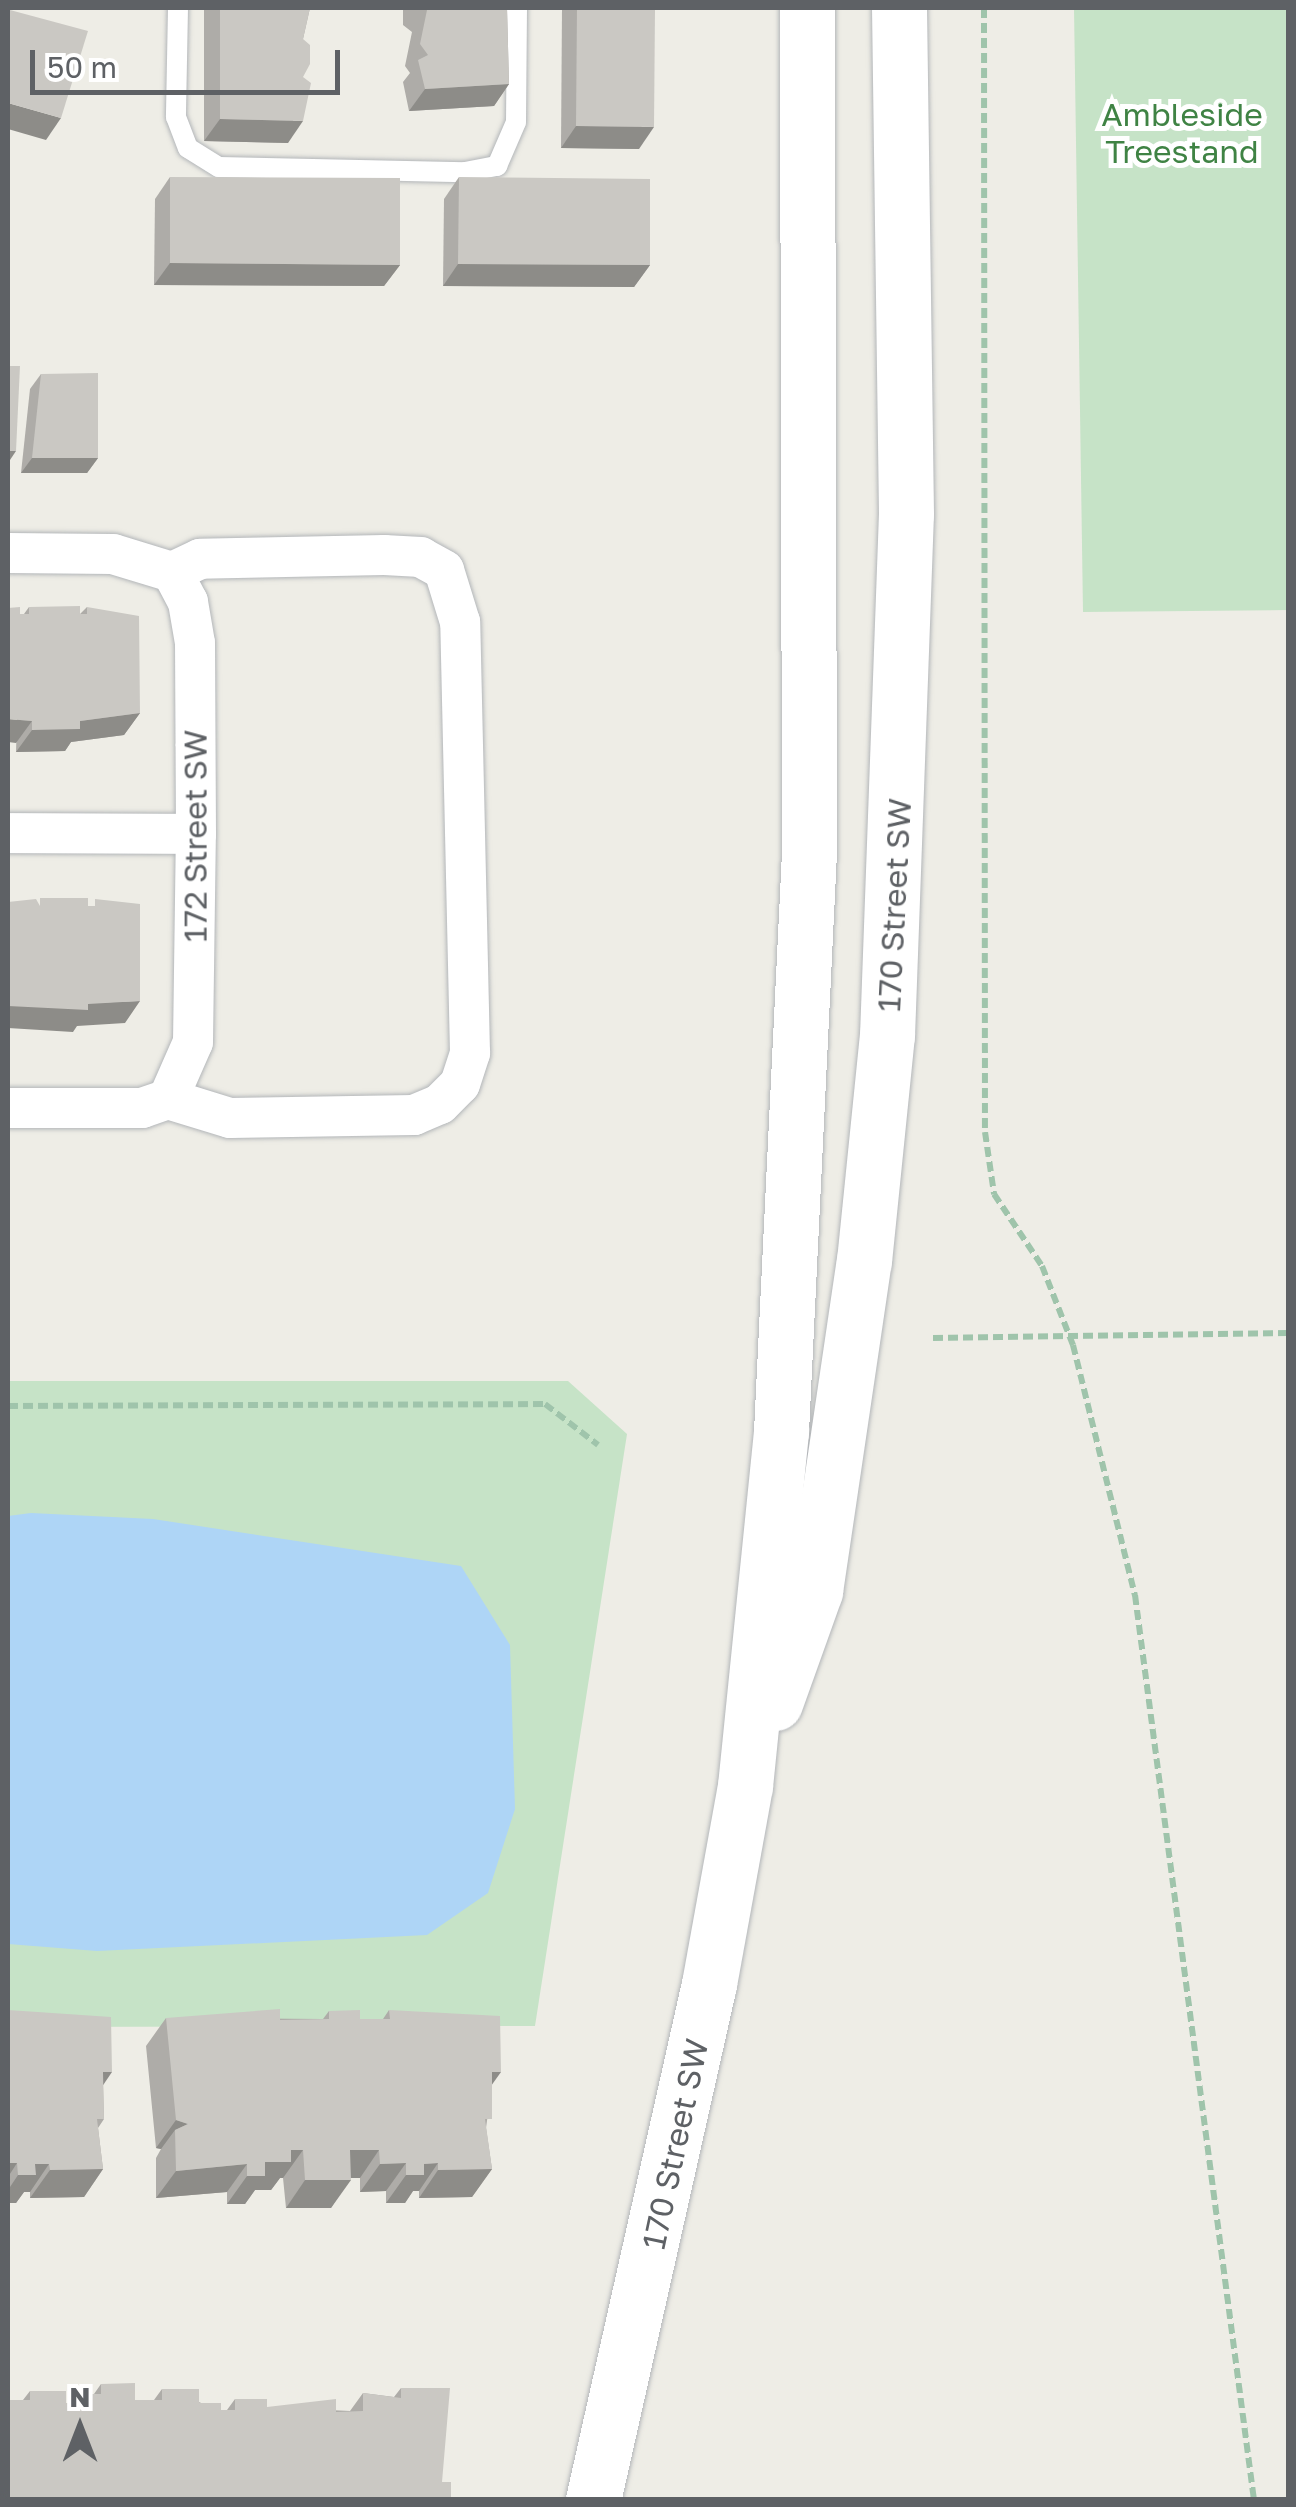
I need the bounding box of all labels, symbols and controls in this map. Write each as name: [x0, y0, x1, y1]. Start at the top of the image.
scale bar: [35, 30, 345, 92]
text: 50 m: [47, 49, 117, 85]
park label: Ambleside Treestand: [1101, 96, 1263, 171]
street label: 172 Street SW: [176, 730, 214, 942]
street label: 170 Street SW: [869, 797, 919, 1013]
street label: 170 Street SW: [634, 2035, 716, 2253]
north arrow: [30, 2377, 130, 2477]
text: N: [69, 2380, 91, 2413]

